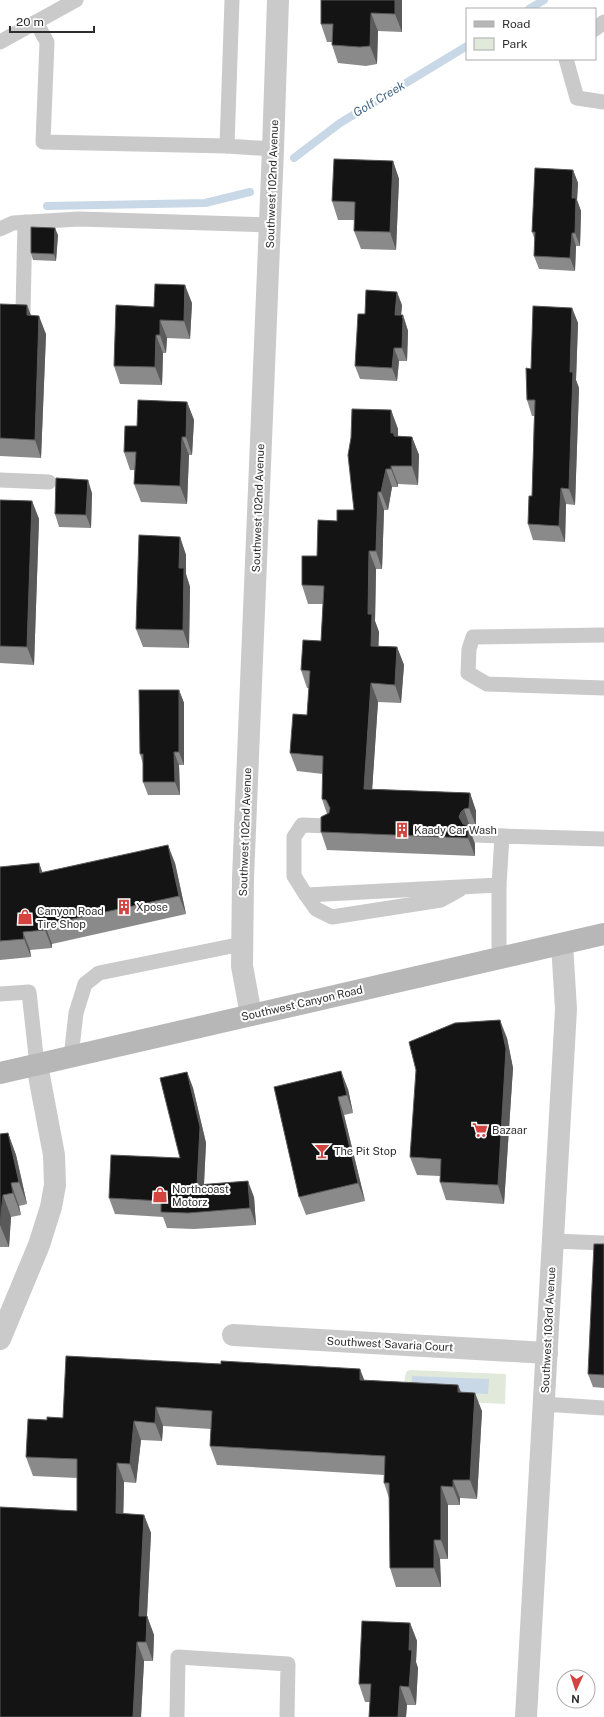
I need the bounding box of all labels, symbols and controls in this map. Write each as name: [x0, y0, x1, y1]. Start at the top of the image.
scale bar: [10, 8, 94, 34]
legend: [466, 8, 596, 60]
text: 20 m: [16, 15, 44, 29]
text: Road: [502, 17, 530, 31]
text: Park: [502, 37, 528, 51]
water label: Golf Creek: [351, 78, 408, 120]
street label: Southwest 102nd Avenue: [264, 120, 280, 248]
street label: Southwest 102nd Avenue: [250, 444, 266, 572]
street label: Southwest 102nd Avenue: [237, 768, 253, 896]
building icon: Kaady Car Wash: [393, 821, 411, 839]
place label: Kaady Car Wash: [414, 824, 497, 836]
building icon: Xpose: [115, 898, 133, 916]
place label: Xpose: [136, 901, 168, 913]
place label: Canyon Road Tire Shop: [37, 905, 104, 930]
shop icon: Canyon Road Tire Shop: [16, 908, 34, 926]
street label: Southwest Canyon Road: [240, 983, 364, 1023]
supermarket icon: Bazaar: [471, 1121, 489, 1139]
place label: Bazaar: [492, 1124, 527, 1136]
bar icon: The Pit Stop: [313, 1142, 331, 1160]
place label: The Pit Stop: [334, 1145, 397, 1157]
place label: Northcoast Motorz: [172, 1183, 229, 1208]
shop icon: Northcoast Motorz: [151, 1186, 169, 1204]
street label: Southwest 103rd Avenue: [539, 1266, 557, 1394]
street label: Southwest Savaria Court: [326, 1335, 454, 1353]
north arrow: [556, 1669, 596, 1709]
text: N: [571, 1693, 580, 1705]

